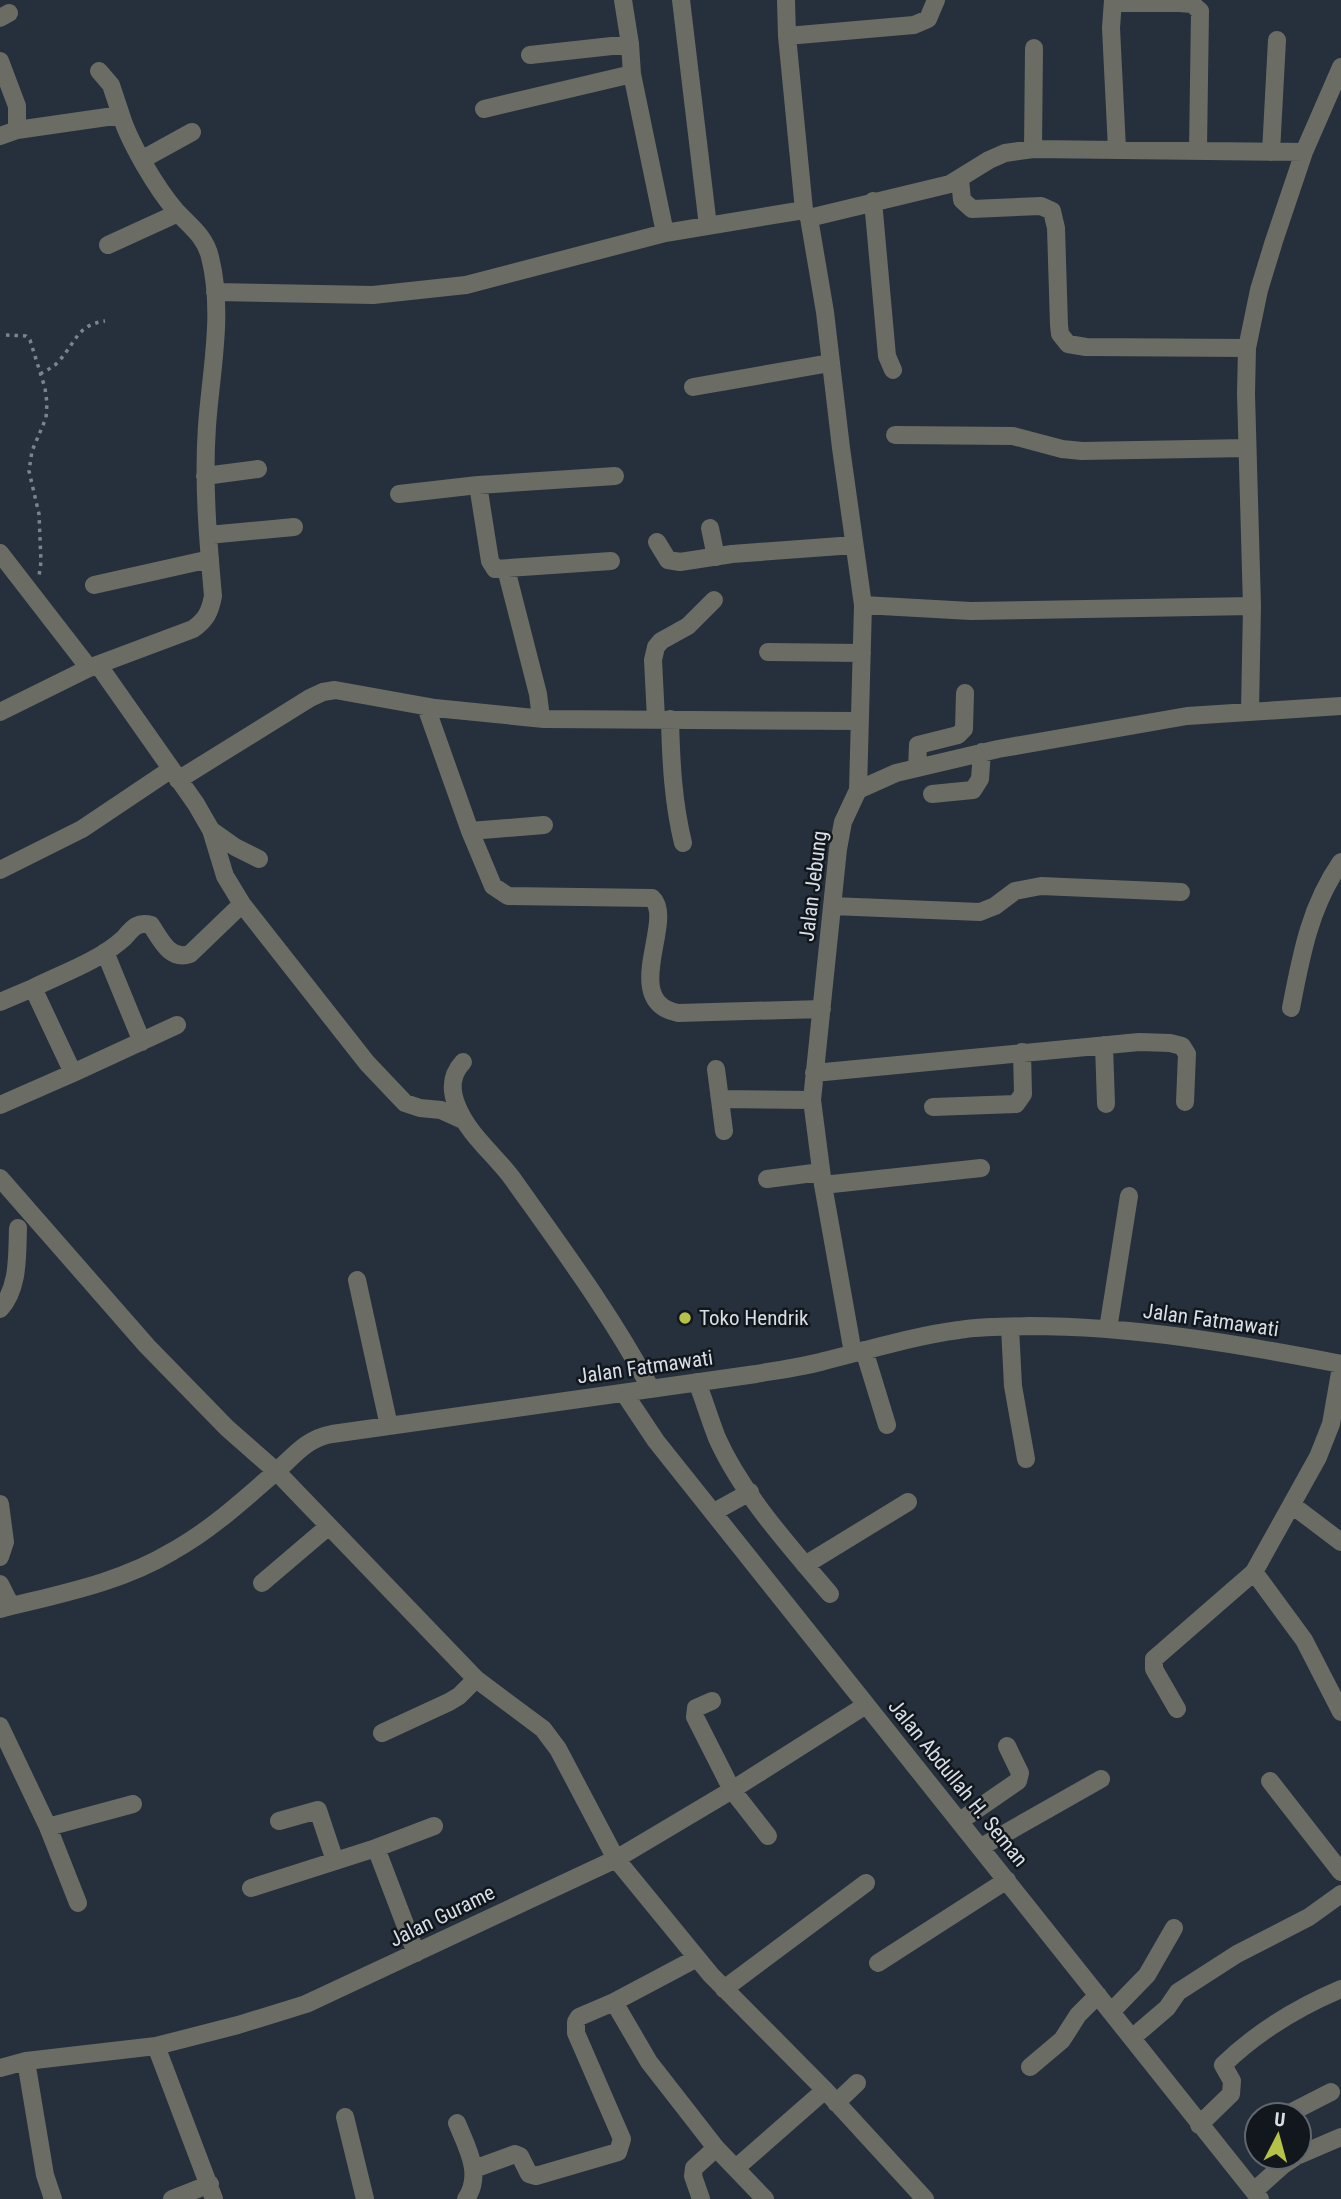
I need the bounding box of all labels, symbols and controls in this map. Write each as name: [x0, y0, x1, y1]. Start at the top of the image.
street label: Jalan Jebung: [794, 829, 832, 943]
street label: Jalan Fatmawati: [1142, 1299, 1280, 1341]
place label: Toko Hendrik: [699, 1306, 809, 1330]
marker: Toko Hendrik: [677, 1310, 693, 1326]
street label: Jalan Fatmawati: [576, 1346, 714, 1388]
street label: Jalan Abdullah H. Seman: [883, 1695, 1033, 1871]
street label: Jalan Gurame: [385, 1880, 499, 1952]
north arrow: [1243, 2101, 1313, 2171]
text: U: [1273, 2108, 1286, 2132]

